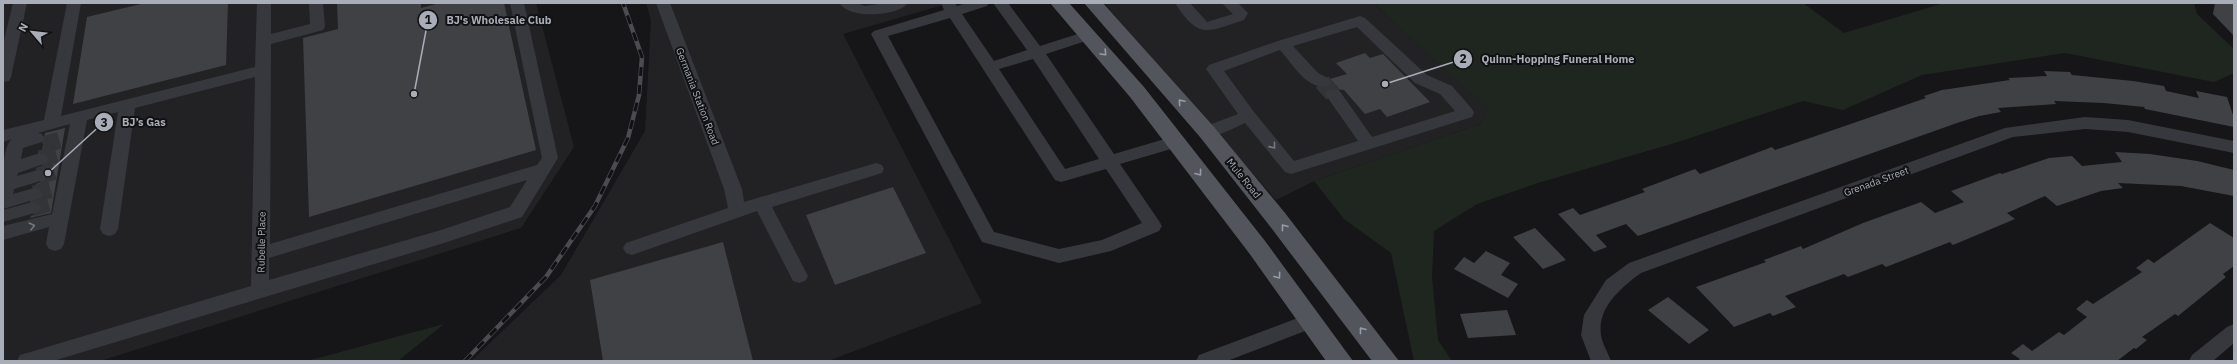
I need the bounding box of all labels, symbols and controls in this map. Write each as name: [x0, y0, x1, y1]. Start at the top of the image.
callout: BJ's Wholesale Club: [418, 8, 559, 31]
north arrow: [12, 12, 52, 52]
text: 1: [424, 12, 432, 27]
text: BJ's Wholesale Club: [446, 13, 552, 27]
text: N: [15, 20, 31, 34]
street label: Germania Station Road: [673, 46, 722, 147]
callout: Quinn-Hopping Funeral Home: [1453, 47, 1642, 70]
one-way arrow: [1099, 48, 1106, 56]
text: 2: [1459, 51, 1467, 66]
text: Quinn-Hopping Funeral Home: [1481, 52, 1635, 66]
one-way arrow: [1179, 100, 1186, 107]
callout: BJ’s Gas: [94, 111, 174, 134]
text: 3: [100, 115, 108, 130]
text: BJ’s Gas: [122, 115, 166, 129]
one-way arrow: [1268, 141, 1275, 149]
street label: Mule Road: [1224, 156, 1264, 201]
street label: Grenada Street: [1842, 164, 1911, 199]
one-way arrow: [1195, 169, 1202, 176]
street label: Rubelle Place: [254, 211, 269, 273]
one-way arrow: [28, 222, 35, 230]
one-way arrow: [1281, 224, 1288, 231]
one-way arrow: [1273, 272, 1280, 279]
one-way arrow: [1360, 328, 1367, 335]

